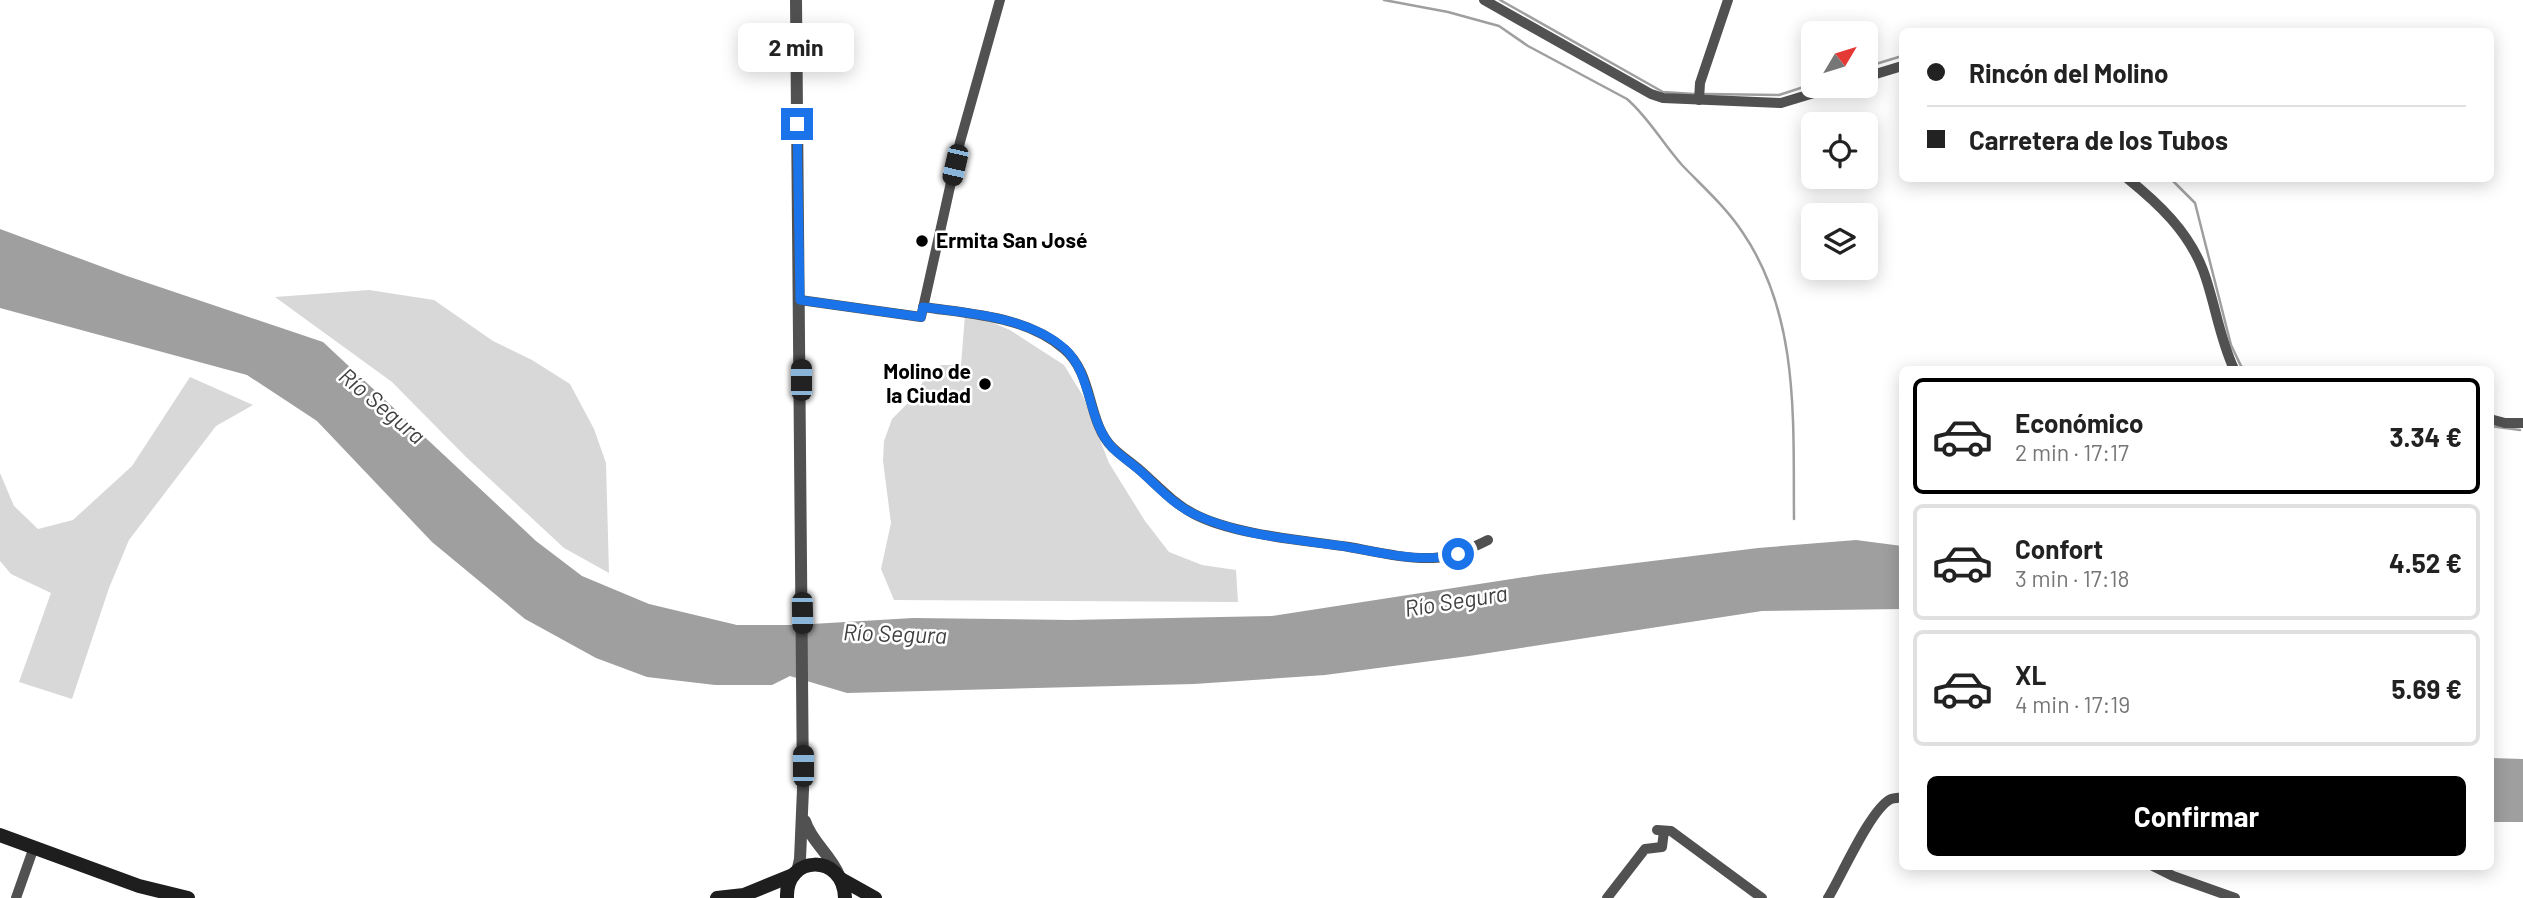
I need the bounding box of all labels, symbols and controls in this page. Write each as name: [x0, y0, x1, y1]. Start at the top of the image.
north arrow: [1801, 21, 1878, 98]
map controls: [1801, 21, 1878, 280]
callout: 2 min: [739, 23, 855, 72]
text: 2 min: [768, 33, 824, 61]
text: Rincón del Molino: [1969, 57, 2168, 88]
route end: [781, 108, 813, 140]
button: locate: [1801, 112, 1878, 189]
text: Carretera de los Tubos: [1969, 124, 2228, 155]
car: [941, 142, 970, 188]
button: layers: [1801, 203, 1878, 280]
place label: Ermita San José: [936, 227, 1088, 252]
marker: Ermita San José: [914, 233, 930, 249]
place label: Molino de la Ciudad: [883, 358, 971, 407]
car: [791, 359, 812, 401]
water label: Río Segura: [334, 361, 431, 449]
marker: Molino de la Ciudad: [977, 376, 993, 392]
icon: car: [1931, 405, 1994, 468]
text: Económico: [2015, 407, 2144, 438]
text: 3.34 €: [2389, 421, 2462, 452]
text: 2 min · 17:17: [2015, 438, 2129, 466]
icon: car: [1931, 531, 1994, 594]
text: Confort: [2015, 533, 2103, 564]
route start: [1442, 538, 1474, 570]
text: 4.52 €: [2389, 547, 2462, 578]
text: 3 min · 17:18: [2015, 564, 2130, 592]
water label: Río Segura: [1402, 578, 1509, 622]
car: [792, 592, 813, 634]
water label: Río Segura: [843, 617, 947, 649]
icon: car: [1931, 657, 1994, 720]
text: XL: [2015, 659, 2046, 690]
text: 5.69 €: [2392, 673, 2462, 704]
text: 4 min · 17:19: [2015, 690, 2130, 718]
car: [793, 745, 814, 787]
button: Confirmar: [1927, 776, 2466, 856]

